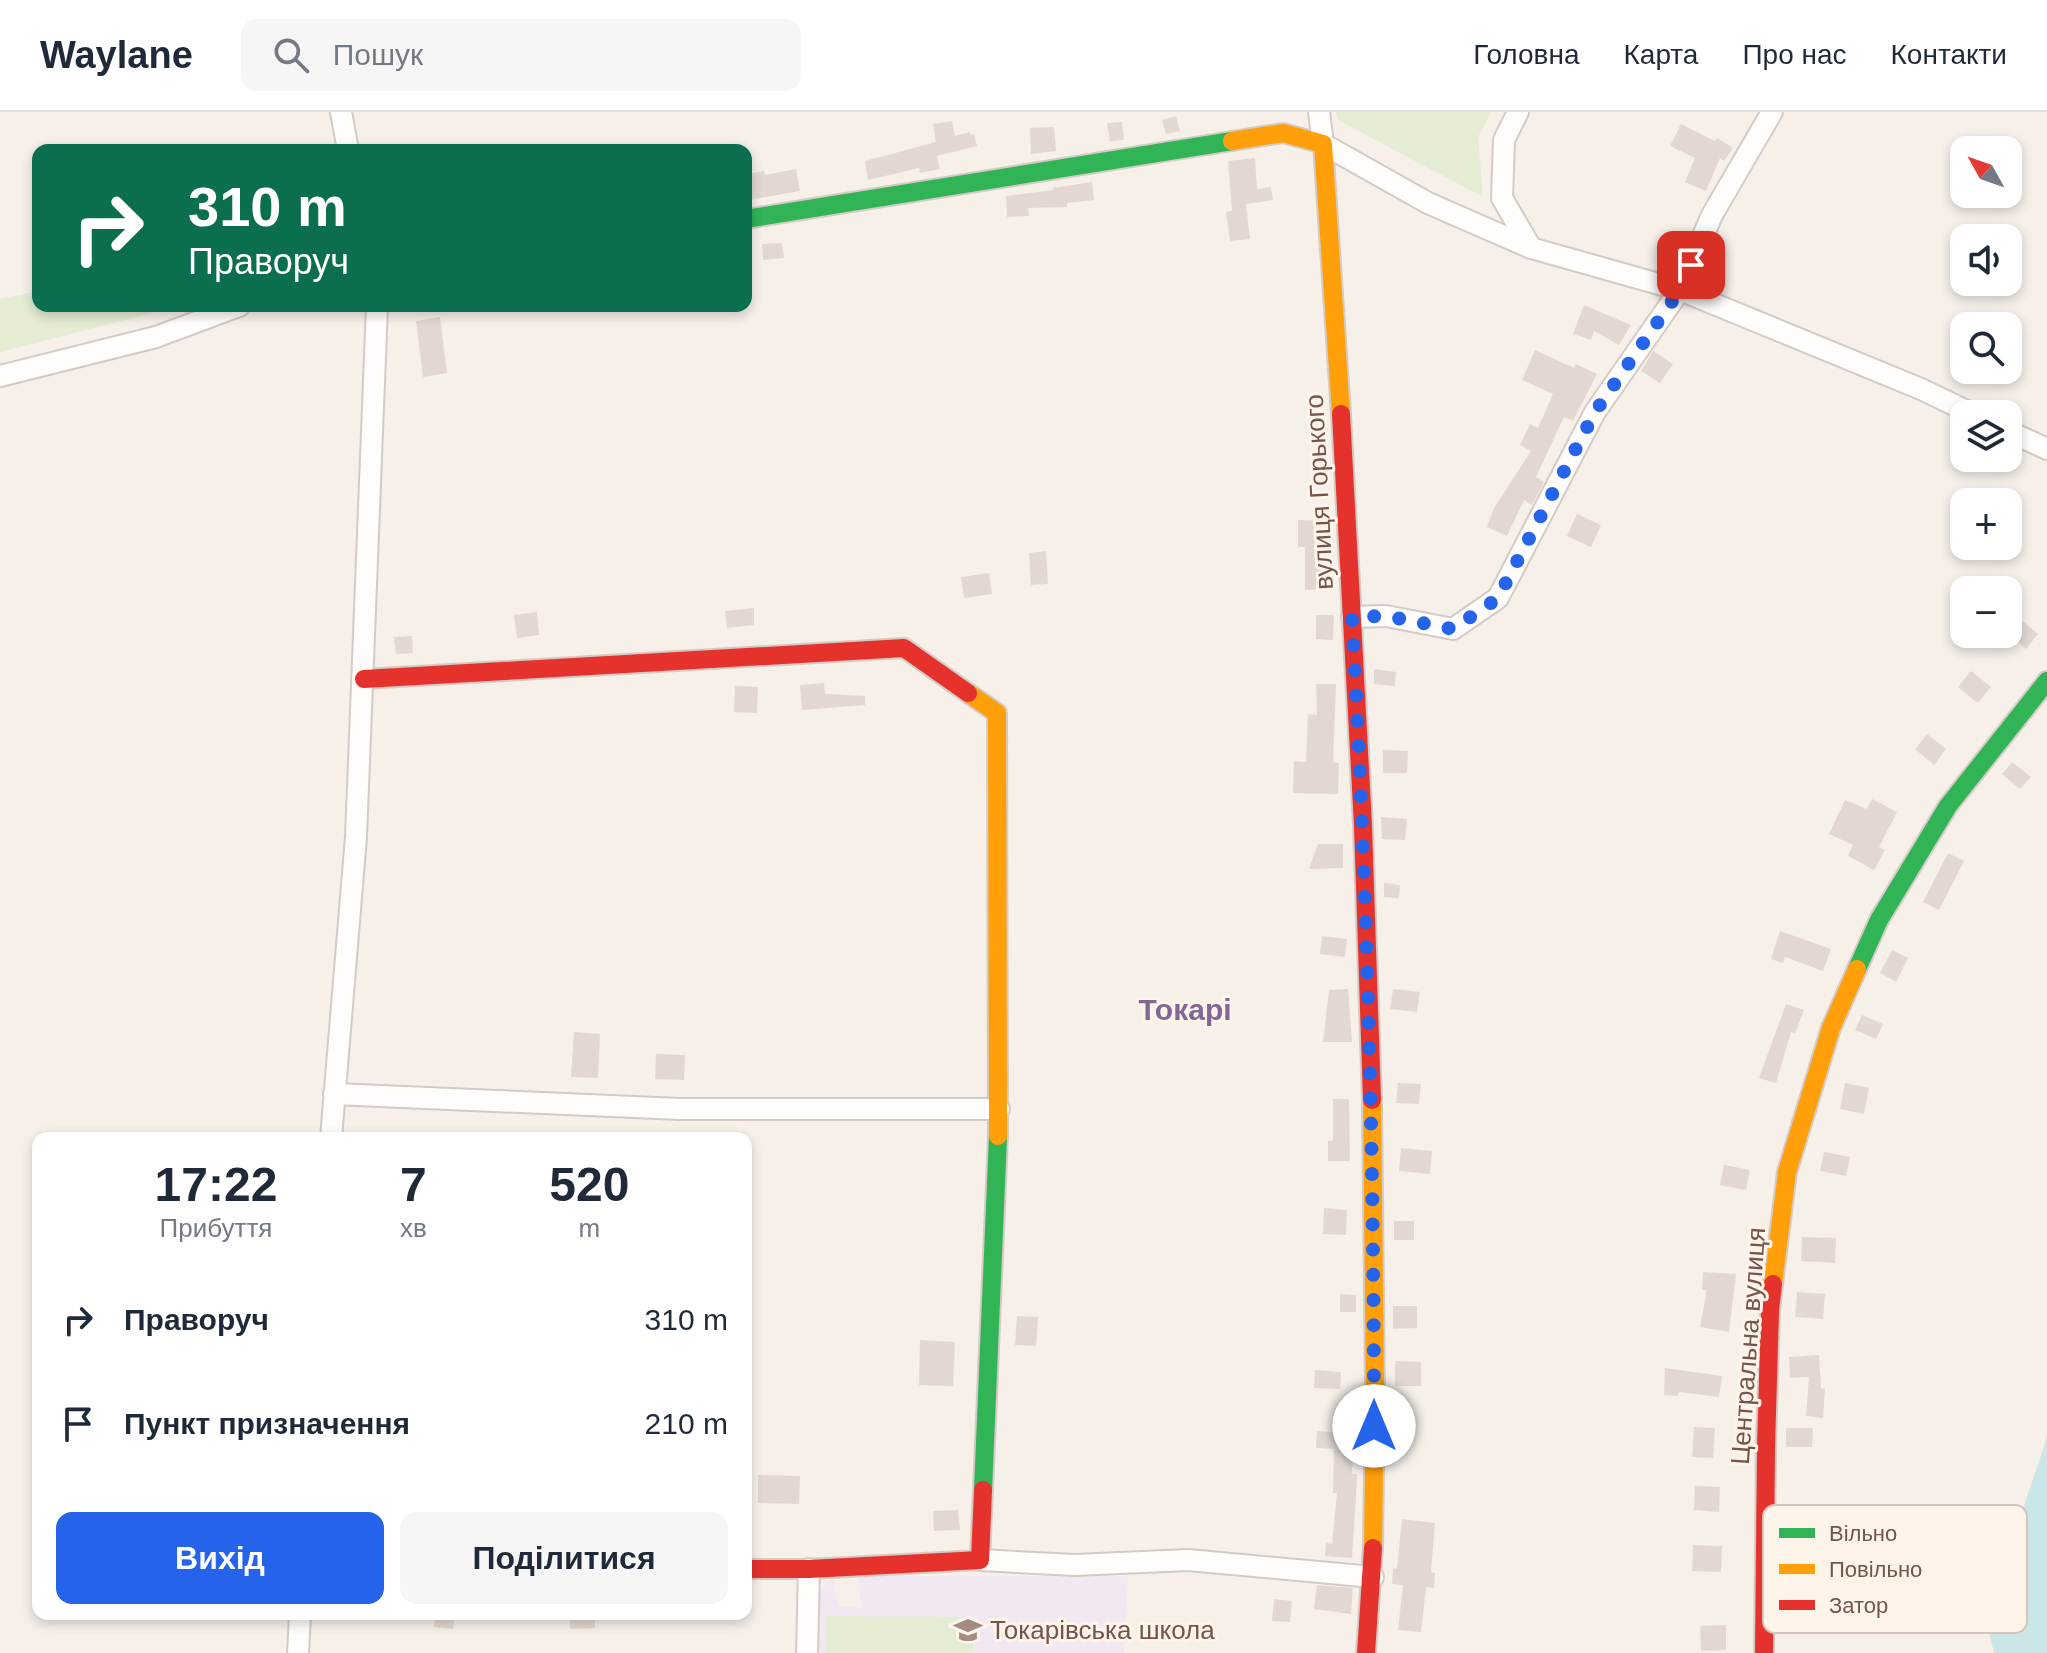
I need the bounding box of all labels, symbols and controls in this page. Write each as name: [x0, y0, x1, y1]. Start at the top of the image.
search box: [241, 19, 801, 91]
icon: search: [269, 33, 313, 77]
text: Waylane: [40, 34, 193, 76]
text: Пошук: [333, 38, 423, 71]
text: Головна: [1473, 39, 1580, 70]
text: Карта: [1624, 39, 1698, 70]
text: Про нас: [1742, 39, 1847, 70]
text: Контакти: [1891, 39, 2007, 70]
north arrow: [1950, 136, 2022, 208]
map controls: [1950, 136, 2022, 648]
text: 310 m: [188, 175, 347, 238]
icon: right: [56, 176, 160, 280]
button: sound: [1950, 224, 2022, 296]
pin: [1657, 231, 1725, 299]
text: Праворуч: [188, 241, 349, 282]
icon: arrive: [1669, 243, 1713, 287]
button: search: [1950, 312, 2022, 384]
street label: вулиця Горького: [1299, 393, 1339, 591]
button: layers: [1950, 400, 2022, 472]
button: +: [1950, 488, 2022, 560]
button: −: [1950, 576, 2022, 648]
district label: Токарі: [1138, 993, 1232, 1026]
text: 17:22: [155, 1158, 277, 1211]
text: 7: [400, 1158, 427, 1211]
text: 520: [549, 1158, 629, 1211]
text: Прибуття: [160, 1213, 272, 1243]
text: хв: [400, 1213, 427, 1243]
text: m: [579, 1213, 600, 1243]
street label: Центральна вулиця: [1725, 1226, 1771, 1466]
icon: right: [56, 1298, 100, 1342]
text: Праворуч: [124, 1303, 269, 1336]
text: 310 m: [645, 1303, 728, 1336]
position arrow: [1332, 1384, 1416, 1468]
icon: arrive: [56, 1402, 100, 1446]
text: Пункт призначення: [124, 1407, 410, 1440]
text: 210 m: [645, 1407, 728, 1440]
legend: [1763, 1505, 2027, 1633]
button: Вихід: [56, 1512, 384, 1604]
button: Поділитися: [400, 1512, 728, 1604]
text: Вільно: [1829, 1521, 1897, 1546]
text: Повільно: [1829, 1557, 1922, 1582]
text: Затор: [1829, 1593, 1888, 1618]
school or university icon: Токарівська школа: [953, 1615, 983, 1645]
place label: Токарівська школа: [990, 1615, 1215, 1645]

